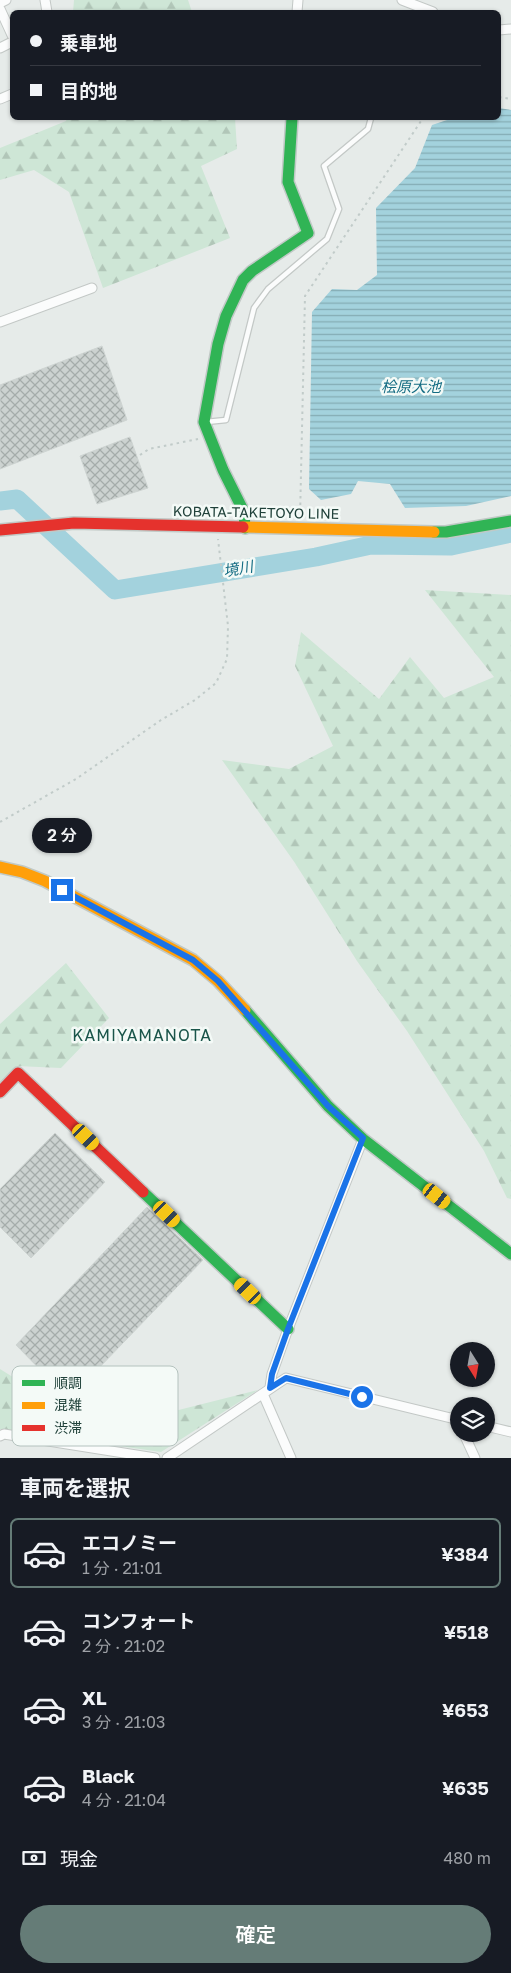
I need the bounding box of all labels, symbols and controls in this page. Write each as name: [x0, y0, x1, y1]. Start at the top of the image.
text: 乗車地: [60, 31, 117, 54]
text: 目的地: [60, 79, 117, 102]
water label: 桧原大池: [381, 377, 443, 395]
street label: KOBATA-TAKETOYO LINE: [173, 502, 339, 522]
water label: 境川: [222, 556, 256, 579]
callout: 2 分: [32, 818, 92, 852]
text: 2 分: [47, 825, 77, 845]
route end: [51, 879, 73, 901]
district label: KAMIYAMANOTA: [72, 1025, 212, 1045]
car: [69, 1121, 102, 1153]
car: [420, 1181, 453, 1211]
car: [150, 1198, 183, 1230]
car: [231, 1275, 264, 1307]
north arrow: [450, 1342, 495, 1388]
map controls: [450, 1342, 495, 1442]
legend: [12, 1366, 178, 1446]
text: 順調: [54, 1374, 82, 1391]
route start: [351, 1386, 373, 1408]
text: 混雑: [54, 1396, 82, 1413]
button: layers: [450, 1397, 495, 1442]
text: 渋滞: [54, 1419, 82, 1436]
text: 車両を選択: [20, 1474, 130, 1501]
icon: car: [22, 1531, 67, 1576]
text: エコノミー: [82, 1531, 177, 1554]
text: ¥384: [441, 1542, 489, 1565]
text: 1 分 · 21:01: [82, 1558, 162, 1578]
icon: car: [22, 1609, 67, 1654]
text: コンフォート: [82, 1609, 195, 1632]
text: ¥518: [444, 1620, 489, 1643]
text: 2 分 · 21:02: [82, 1636, 165, 1656]
text: XL: [82, 1686, 107, 1709]
icon: car: [22, 1687, 67, 1732]
text: ¥653: [442, 1698, 489, 1721]
text: 3 分 · 21:03: [82, 1712, 165, 1732]
text: Black: [82, 1764, 135, 1787]
icon: car: [22, 1765, 67, 1810]
text: ¥635: [442, 1776, 489, 1799]
text: 4 分 · 21:04: [82, 1790, 166, 1810]
icon: cash: [20, 1844, 48, 1872]
text: 現金: [60, 1847, 98, 1870]
text: 480 m: [443, 1848, 491, 1868]
button: 確定: [20, 1905, 491, 1963]

